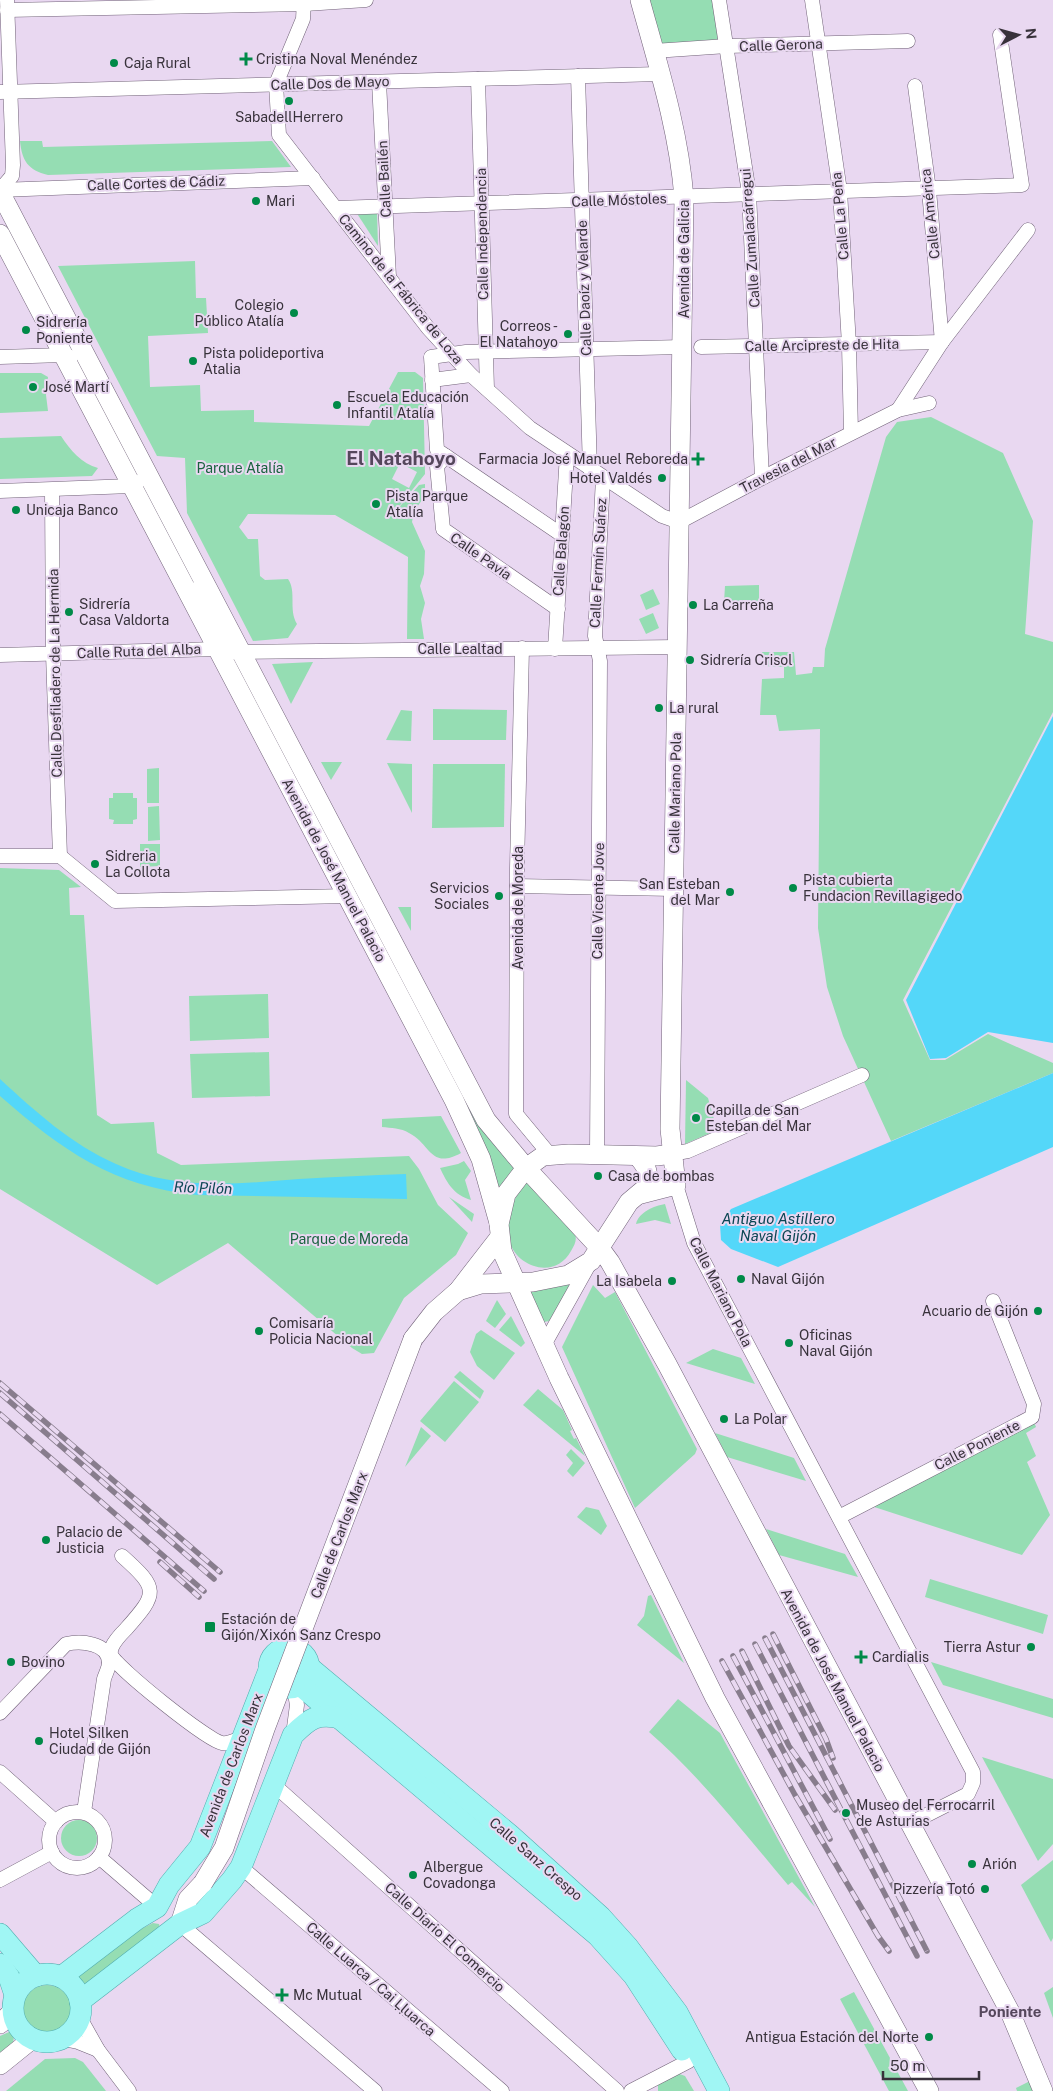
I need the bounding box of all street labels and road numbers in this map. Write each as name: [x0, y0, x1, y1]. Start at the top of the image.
street label: Calle Gerona: [739, 36, 823, 54]
street label: Calle Dos de Mayo: [270, 73, 390, 93]
street label: Calle Bailén: [374, 140, 394, 218]
street label: Calle Independencia: [473, 168, 491, 300]
street label: Calle Zumalacárregui: [737, 168, 763, 308]
street label: Calle América: [917, 168, 943, 260]
street label: Calle La Peña: [828, 171, 852, 261]
street label: Calle Cortes de Cádiz: [87, 173, 226, 193]
street label: Calle Móstoles: [571, 190, 667, 210]
street label: Avenida de Galicia: [676, 200, 692, 318]
street label: Camino de la Fábrica de Loza: [336, 211, 466, 367]
street label: Calle Daoíz y Velarde: [574, 220, 594, 356]
street label: Calle Arcipreste de Hita: [745, 336, 899, 354]
street label: Travesía del Mar: [737, 434, 839, 496]
street label: Calle Fermín Suárez: [587, 497, 609, 628]
street label: Calle Balagón: [550, 506, 572, 596]
street label: Calle Pavía: [447, 529, 515, 583]
street label: Calle Desfiladero de La Hermida: [45, 568, 65, 778]
street label: Calle Ruta del Alba: [77, 641, 201, 661]
street label: Calle Lealtad: [417, 641, 503, 657]
street label: Calle Mariano Pola: [666, 732, 684, 854]
street label: Avenida de José Manuel Palacio: [279, 776, 389, 964]
street label: Calle Vicente Jove: [589, 842, 607, 960]
street label: Avenida de Moreda: [510, 846, 526, 970]
street label: Calle Mariano Pola: [686, 1234, 756, 1350]
street label: Calle Poniente: [932, 1417, 1022, 1473]
street label: Calle de Carlos Marx: [307, 1469, 371, 1601]
street label: Avenida de José Manuel Palacio: [778, 1586, 888, 1774]
street label: Avenida de Carlos Marx: [196, 1691, 266, 1839]
street label: Calle Sanz Crespo: [486, 1814, 586, 1904]
street label: Calle Diario El Comercio: [382, 1879, 508, 1995]
street label: Calle Luarca / Cai Ḷḷuarca: [303, 1919, 439, 2039]

